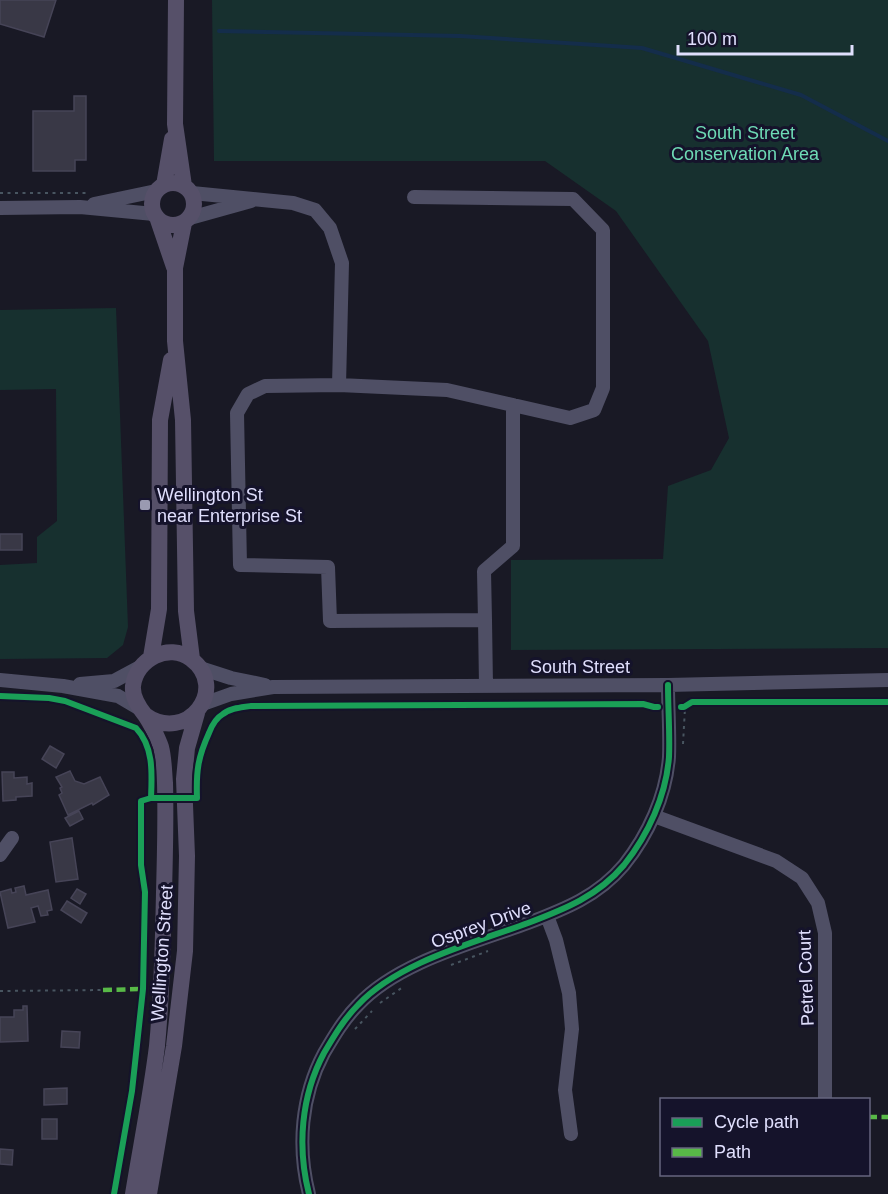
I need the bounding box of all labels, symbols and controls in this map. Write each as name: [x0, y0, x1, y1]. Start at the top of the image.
scale bar: [678, 18, 852, 56]
text: 100 m: [687, 29, 737, 49]
park label: South Street Conservation Area: [671, 123, 820, 164]
place label: Wellington St near Enterprise St: [157, 485, 302, 526]
marker: Wellington St near Enterprise St: [138, 498, 152, 512]
street label: South Street: [530, 657, 630, 677]
street label: Wellington Street: [147, 884, 177, 1022]
street label: Osprey Drive: [428, 898, 534, 952]
street label: Petrel Court: [794, 930, 818, 1026]
legend: [660, 1098, 870, 1176]
text: Cycle path: [714, 1112, 799, 1132]
text: Path: [714, 1142, 751, 1162]

